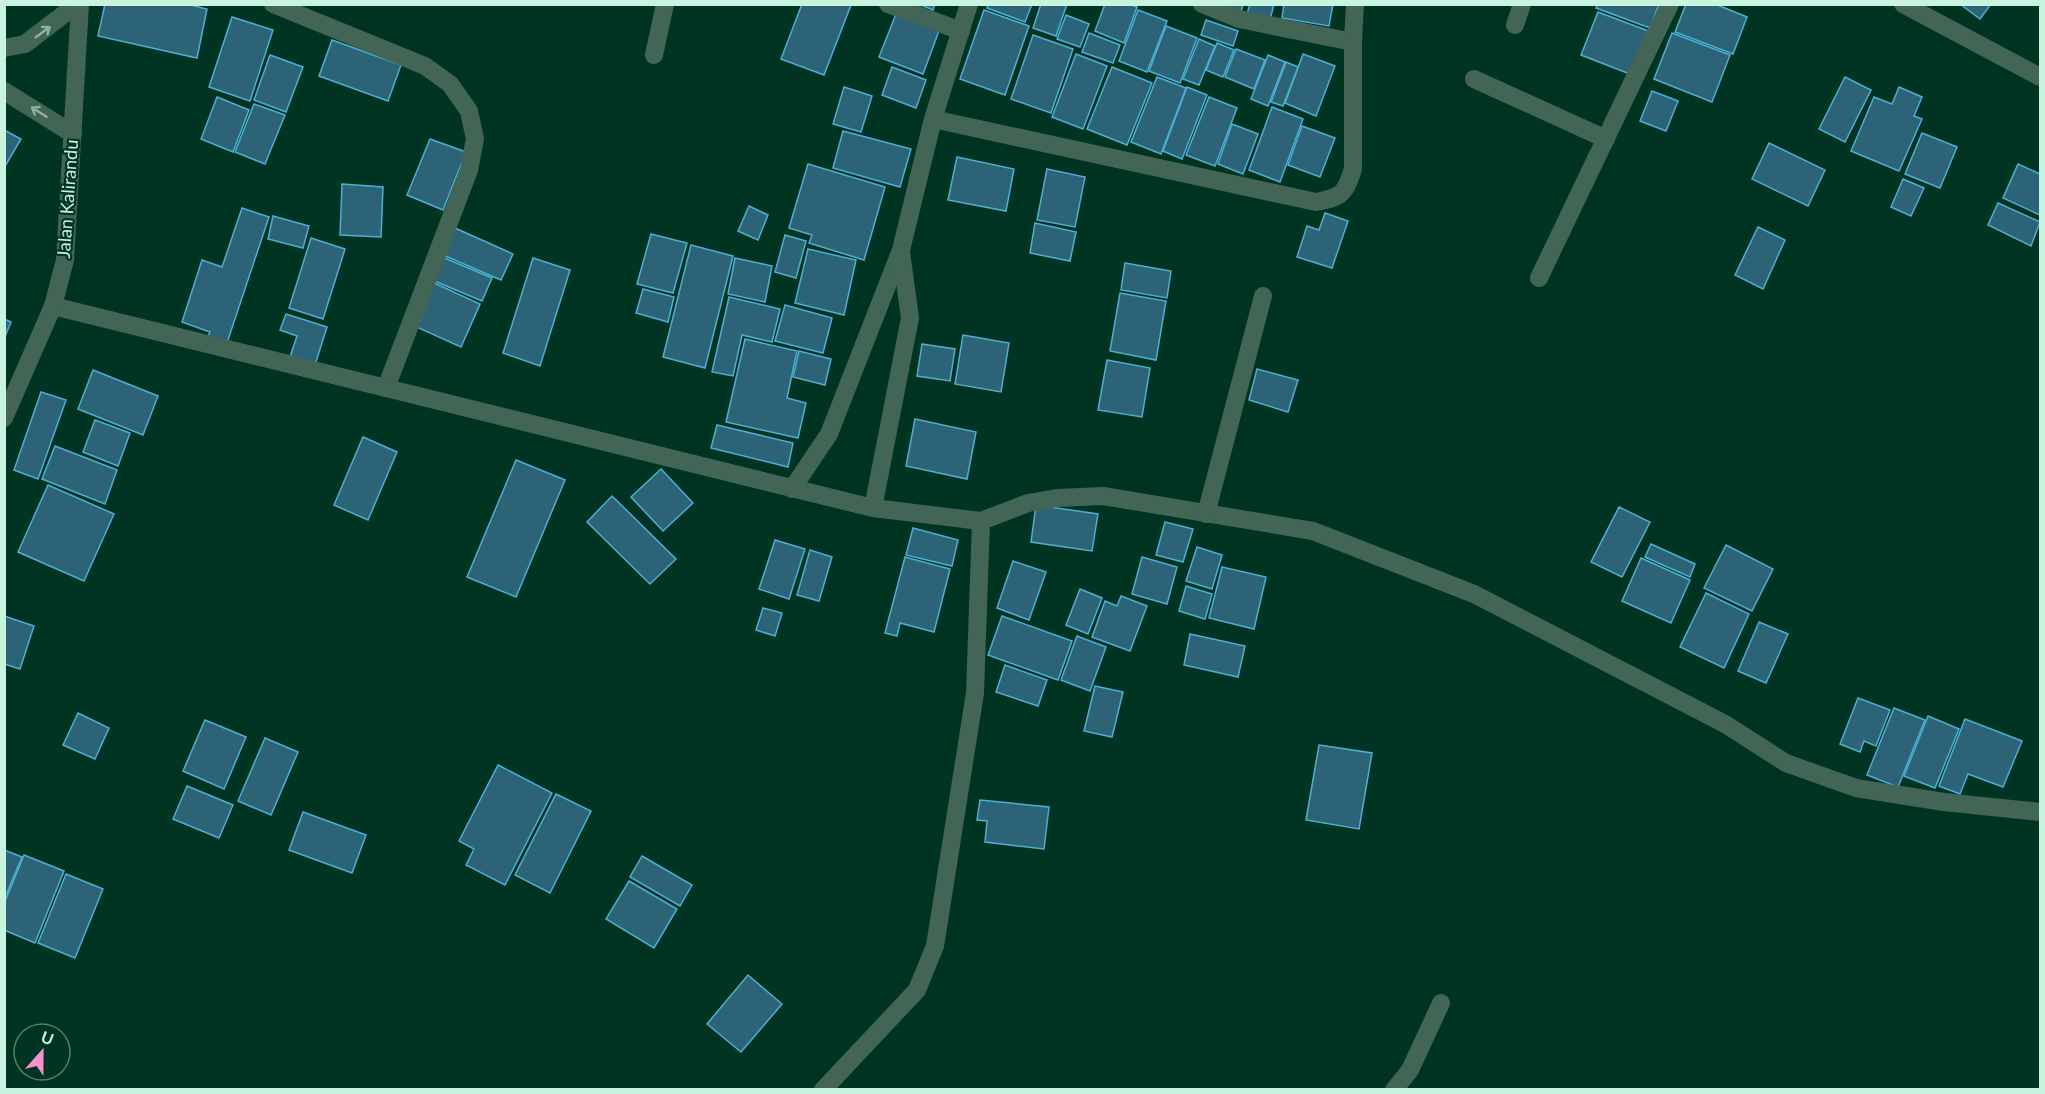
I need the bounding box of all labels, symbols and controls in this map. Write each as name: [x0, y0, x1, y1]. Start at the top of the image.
one-way arrow: [35, 25, 51, 38]
one-way arrow: [31, 106, 48, 118]
street label: Jalan Kalirandu: [52, 139, 82, 259]
north arrow: [12, 1022, 72, 1082]
text: U: [39, 1027, 57, 1049]

